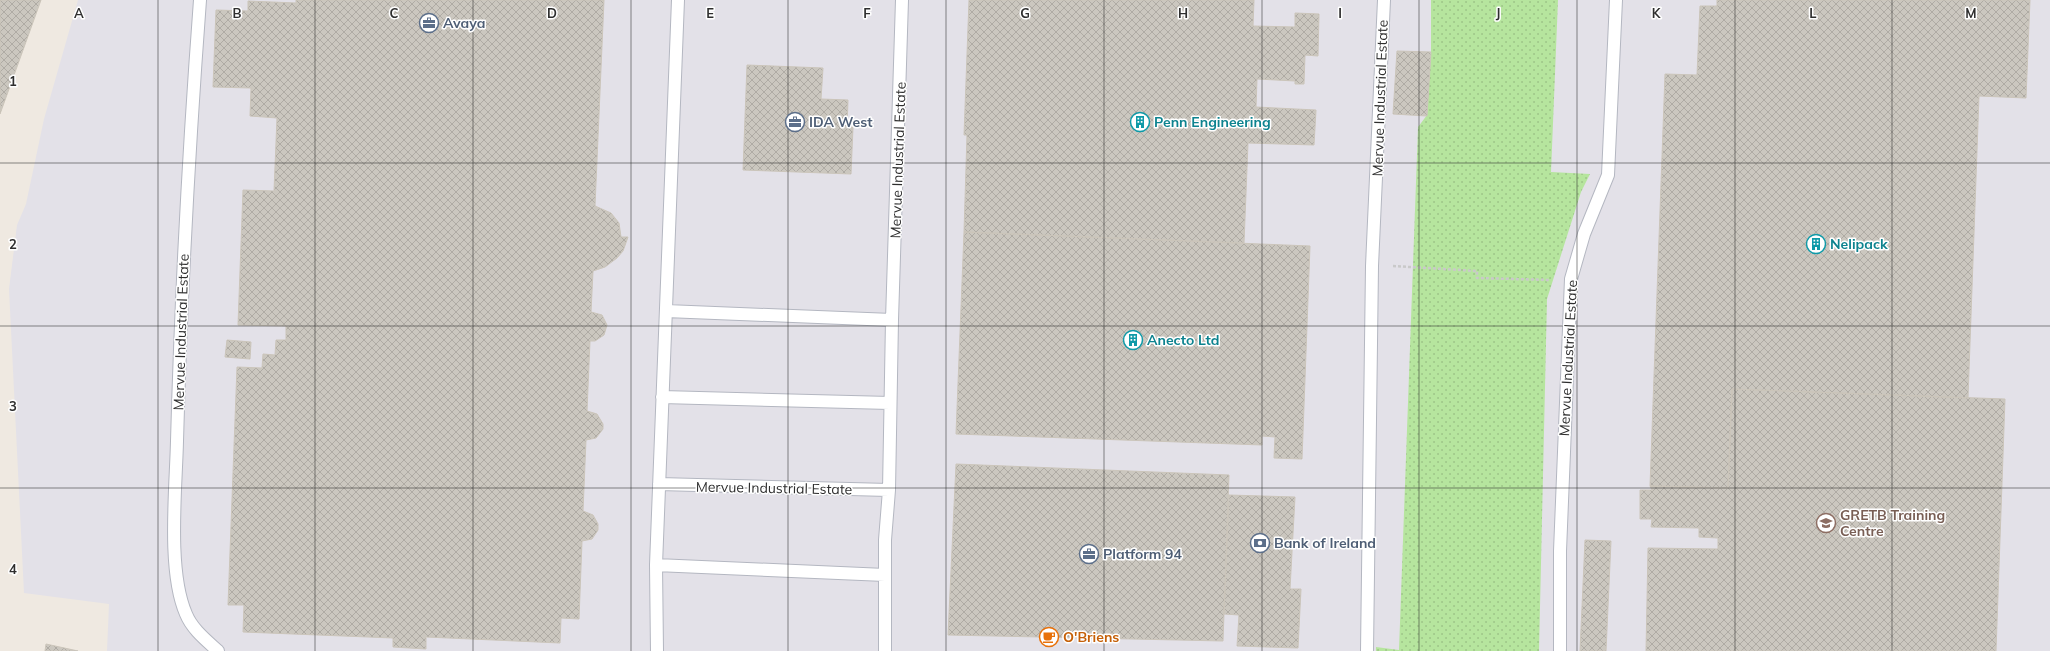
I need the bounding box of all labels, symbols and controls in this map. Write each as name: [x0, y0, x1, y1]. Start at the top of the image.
text: A: [74, 5, 84, 21]
text: B: [233, 5, 242, 21]
text: C: [390, 5, 399, 21]
text: D: [547, 5, 557, 21]
text: E: [706, 5, 714, 21]
text: F: [863, 5, 871, 21]
text: G: [1020, 5, 1030, 21]
text: H: [1178, 5, 1188, 21]
text: I: [1338, 5, 1342, 21]
text: J: [1496, 5, 1500, 21]
text: K: [1652, 5, 1662, 21]
text: L: [1809, 5, 1817, 21]
text: M: [1965, 5, 1977, 21]
office icon: Avaya: [418, 12, 440, 34]
place label: Avaya: [443, 14, 485, 32]
street label: Mervue Industrial Estate: [1368, 19, 1392, 177]
text: 1: [9, 73, 17, 89]
street label: Mervue Industrial Estate: [886, 81, 910, 239]
office icon: IDA West: [784, 111, 806, 133]
building icon: Penn Engineering: [1129, 111, 1151, 133]
place label: IDA West: [809, 113, 873, 131]
place label: Penn Engineering: [1154, 113, 1271, 131]
building icon: Nelipack: [1805, 233, 1827, 255]
place label: Nelipack: [1830, 235, 1888, 253]
text: 2: [9, 236, 17, 252]
street label: Mervue Industrial Estate: [169, 253, 193, 411]
street label: Mervue Industrial Estate: [1555, 279, 1581, 437]
building icon: Anecto Ltd: [1122, 329, 1144, 351]
place label: Anecto Ltd: [1147, 331, 1219, 349]
text: 3: [9, 398, 17, 414]
street label: Mervue Industrial Estate: [696, 478, 852, 498]
place label: GRETB Training Centre: [1840, 506, 1945, 540]
school or university icon: GRETB Training Centre: [1815, 512, 1837, 534]
bank icon: Bank of Ireland: [1249, 532, 1271, 554]
place label: Bank of Ireland: [1274, 534, 1376, 552]
office icon: Platform 94: [1078, 543, 1100, 565]
place label: Platform 94: [1103, 545, 1183, 563]
text: 4: [9, 561, 17, 577]
cafe icon: O'Briens: [1038, 626, 1060, 648]
place label: O'Briens: [1063, 628, 1119, 646]

